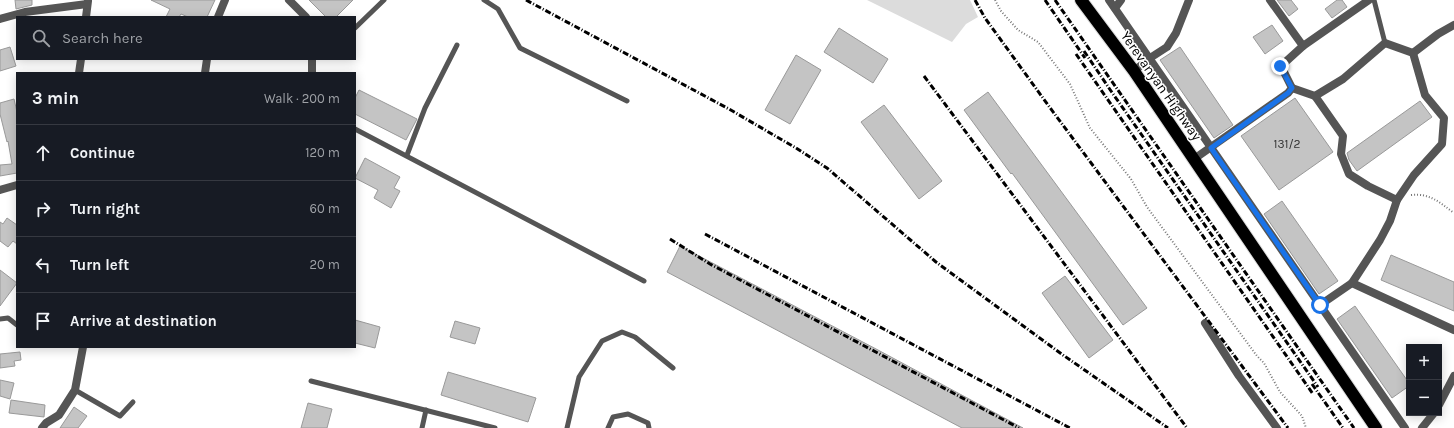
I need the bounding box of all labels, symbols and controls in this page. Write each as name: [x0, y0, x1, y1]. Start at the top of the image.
search box: [16, 16, 356, 60]
icon: search: [30, 27, 52, 49]
street label: Yerevanyan Highway: [1117, 28, 1205, 144]
text: Search here: [62, 29, 143, 47]
route end: [1271, 57, 1289, 75]
text: 3 min: [32, 88, 79, 108]
text: Walk · 200 m: [264, 91, 340, 106]
house number: 131/2: [1273, 137, 1301, 151]
icon: ahead: [32, 142, 54, 164]
text: Continue: [70, 144, 135, 162]
text: 120 m: [305, 145, 340, 160]
icon: right: [32, 198, 54, 220]
text: Turn right: [70, 200, 140, 218]
text: 60 m: [310, 201, 340, 216]
icon: left: [32, 254, 54, 276]
text: Turn left: [70, 256, 129, 274]
text: 20 m: [310, 257, 340, 272]
route start: [1311, 296, 1329, 314]
icon: arrive: [32, 310, 54, 332]
text: Arrive at destination: [70, 312, 217, 330]
map controls: [1406, 344, 1442, 416]
button: +: [1406, 344, 1442, 380]
button: −: [1406, 380, 1442, 416]

